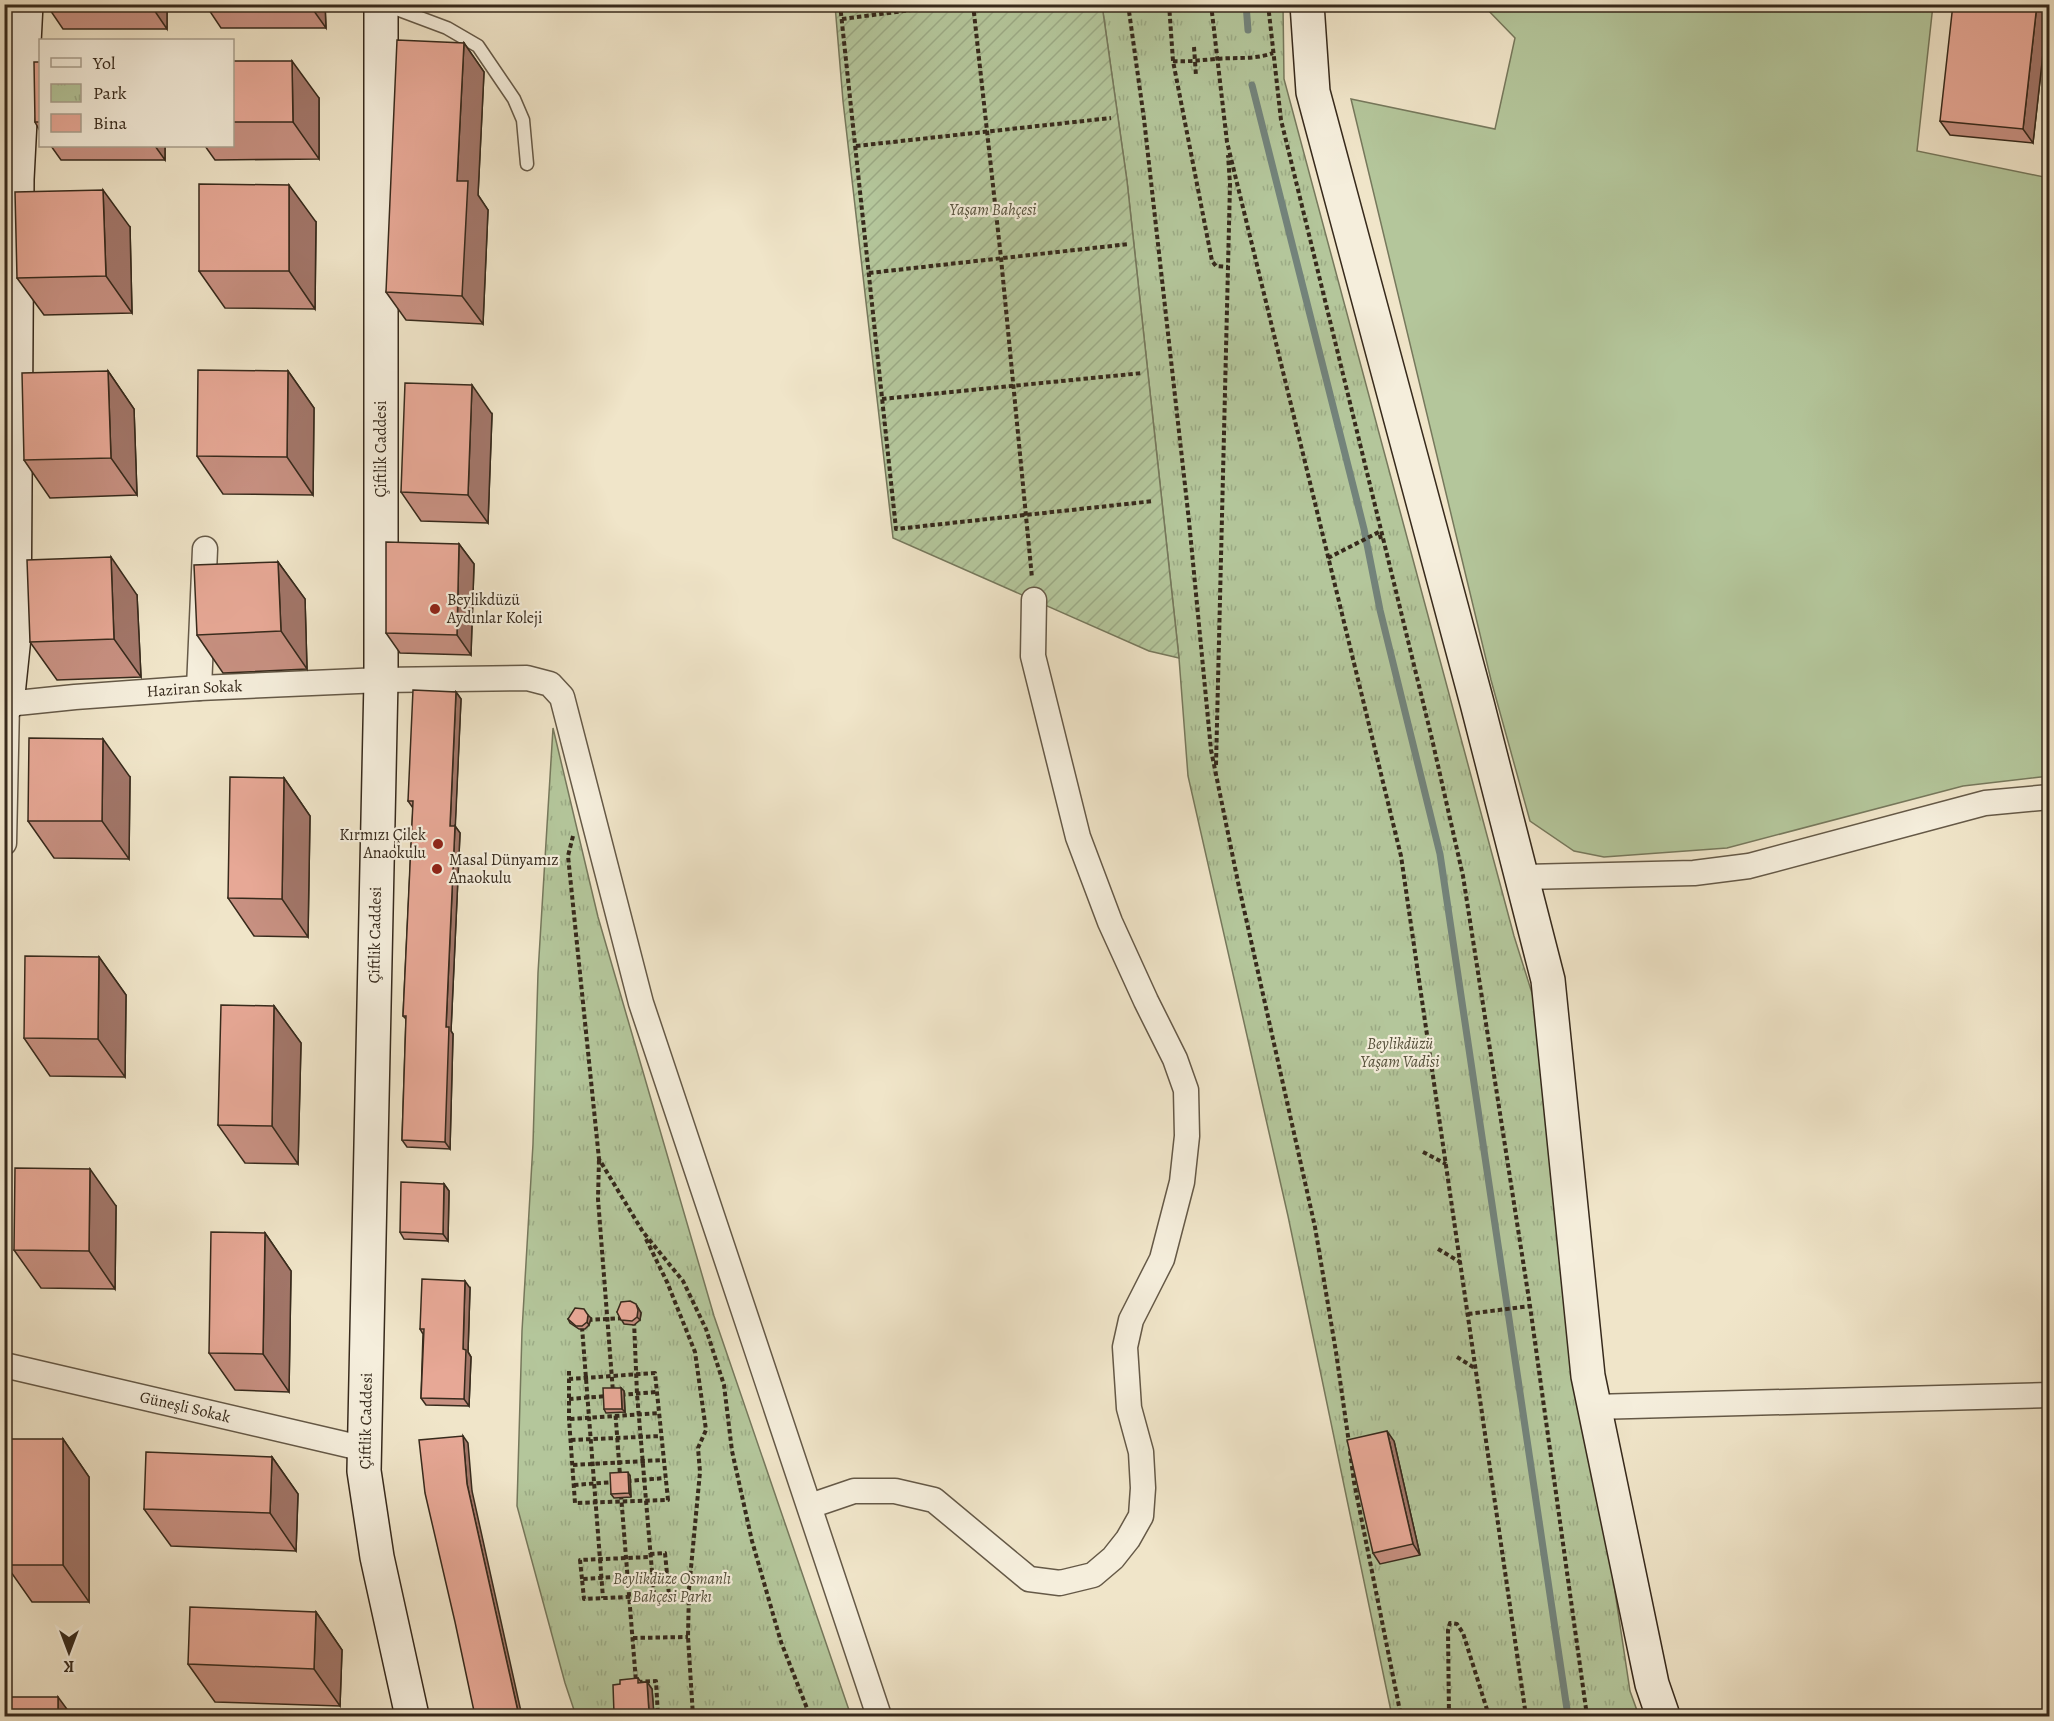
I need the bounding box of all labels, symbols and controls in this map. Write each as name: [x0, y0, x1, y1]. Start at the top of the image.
legend: [39, 39, 234, 147]
text: Yol: [92, 51, 116, 75]
text: Park: [93, 81, 127, 105]
text: Bina: [93, 111, 128, 135]
park label: Yaşam Bahçesi: [949, 199, 1037, 221]
street label: Çiftlik Caddesi: [370, 401, 392, 497]
place label: Beylikdüzü Aydınlar Koleji: [446, 589, 543, 629]
marker: Beylikdüzü Aydınlar Koleji: [428, 602, 442, 616]
street label: Haziran Sokak: [146, 675, 243, 703]
place label: Kırmızı Çilek Anaokulu: [339, 824, 426, 864]
marker: Kırmızı Çilek Anaokulu: [431, 837, 445, 851]
place label: Masal Dünyamız Anaokulu: [448, 849, 559, 889]
marker: Masal Dünyamız Anaokulu: [430, 862, 444, 876]
street label: Çiftlik Caddesi: [363, 886, 387, 984]
park label: Beylikdüzü Yaşam Vadisi: [1360, 1033, 1440, 1073]
street label: Çiftlik Caddesi: [354, 1372, 378, 1470]
street label: Güneşli Sokak: [138, 1386, 233, 1428]
park label: Beylikdüze Osmanlı Bahçesi Parkı: [613, 1568, 731, 1608]
north arrow: [39, 1622, 99, 1682]
text: K: [63, 1655, 74, 1677]

